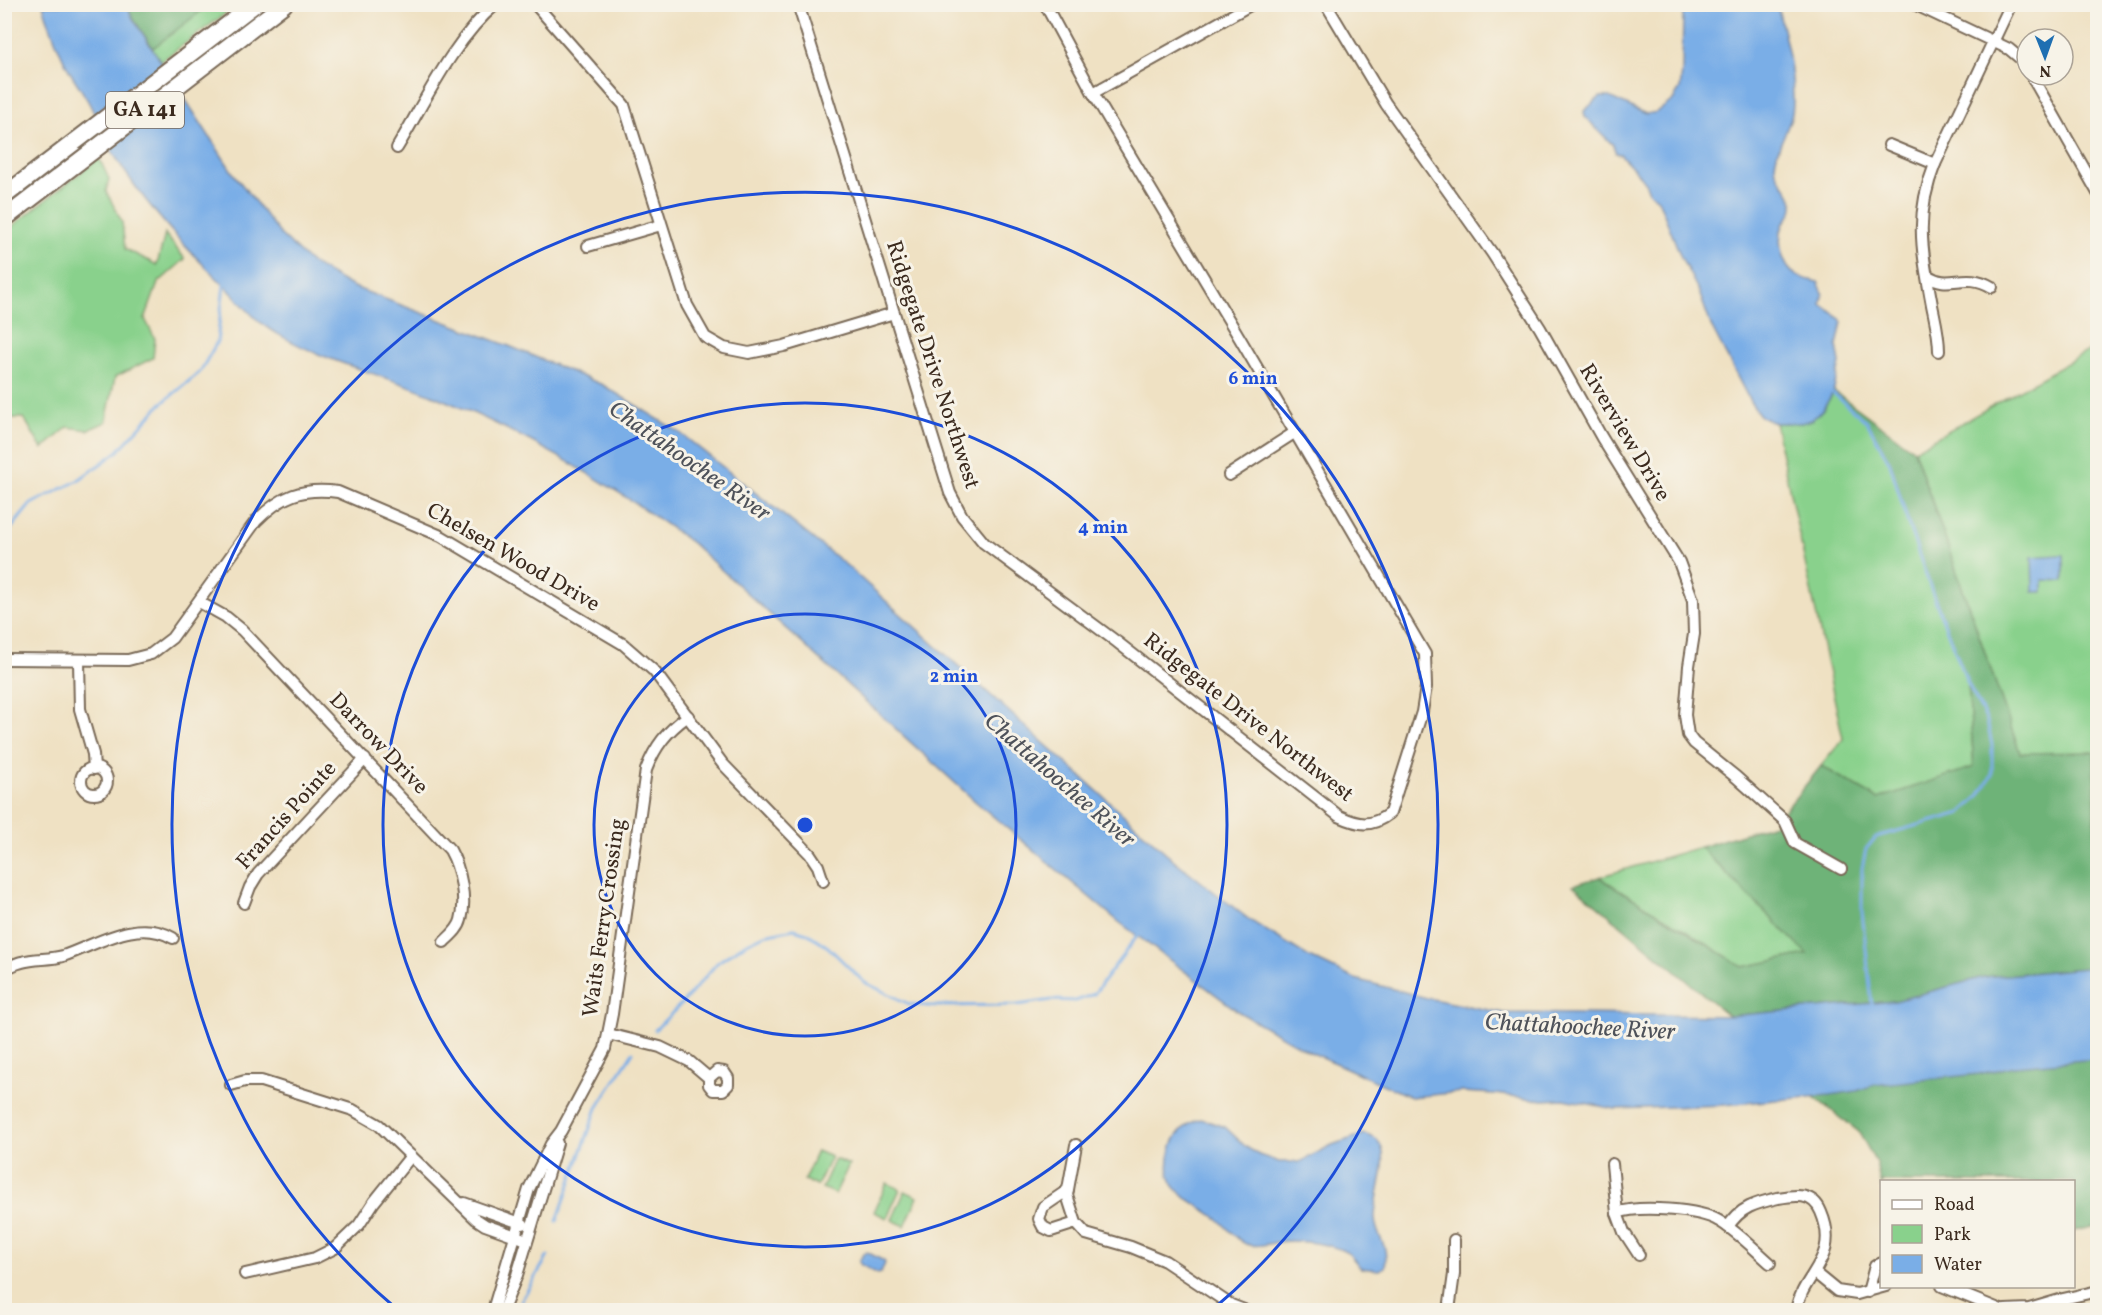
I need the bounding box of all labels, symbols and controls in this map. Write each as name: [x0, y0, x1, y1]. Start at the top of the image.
north arrow: [2015, 27, 2075, 87]
text: N: [2039, 59, 2051, 81]
road number: GA 141: [106, 92, 184, 128]
street label: Ridgegate Drive Northwest: [877, 237, 987, 494]
street label: Riverview Drive: [1571, 358, 1677, 508]
text: 6 min: [1228, 367, 1278, 392]
water label: Chattahoochee River: [601, 393, 778, 531]
street label: Chelsen Wood Drive: [421, 496, 605, 620]
text: 4 min: [1078, 516, 1128, 541]
street label: Ridgegate Drive Northwest: [1136, 626, 1360, 810]
text: 2 min: [930, 665, 978, 690]
street label: Darrow Drive: [321, 686, 435, 802]
water label: Chattahoochee River: [976, 705, 1143, 857]
street label: Francis Pointe: [230, 755, 344, 877]
centre of rings: [795, 815, 815, 835]
street label: Waits Ferry Crossing: [576, 817, 634, 1019]
water label: Chattahoochee River: [1484, 1006, 1677, 1050]
legend: [1880, 1180, 2075, 1288]
text: Road: [1934, 1193, 1975, 1218]
text: Park: [1934, 1223, 1971, 1248]
text: Water: [1934, 1253, 1982, 1278]

